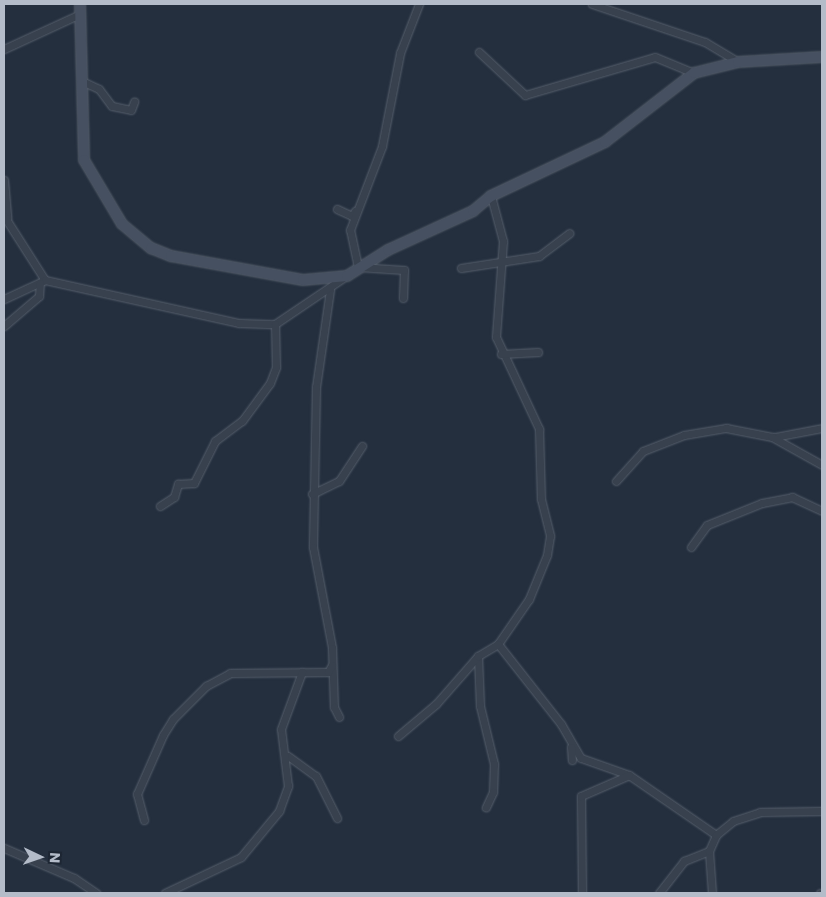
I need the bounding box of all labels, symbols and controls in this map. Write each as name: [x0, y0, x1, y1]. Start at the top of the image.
north arrow: [15, 832, 65, 882]
text: N: [45, 852, 65, 864]

